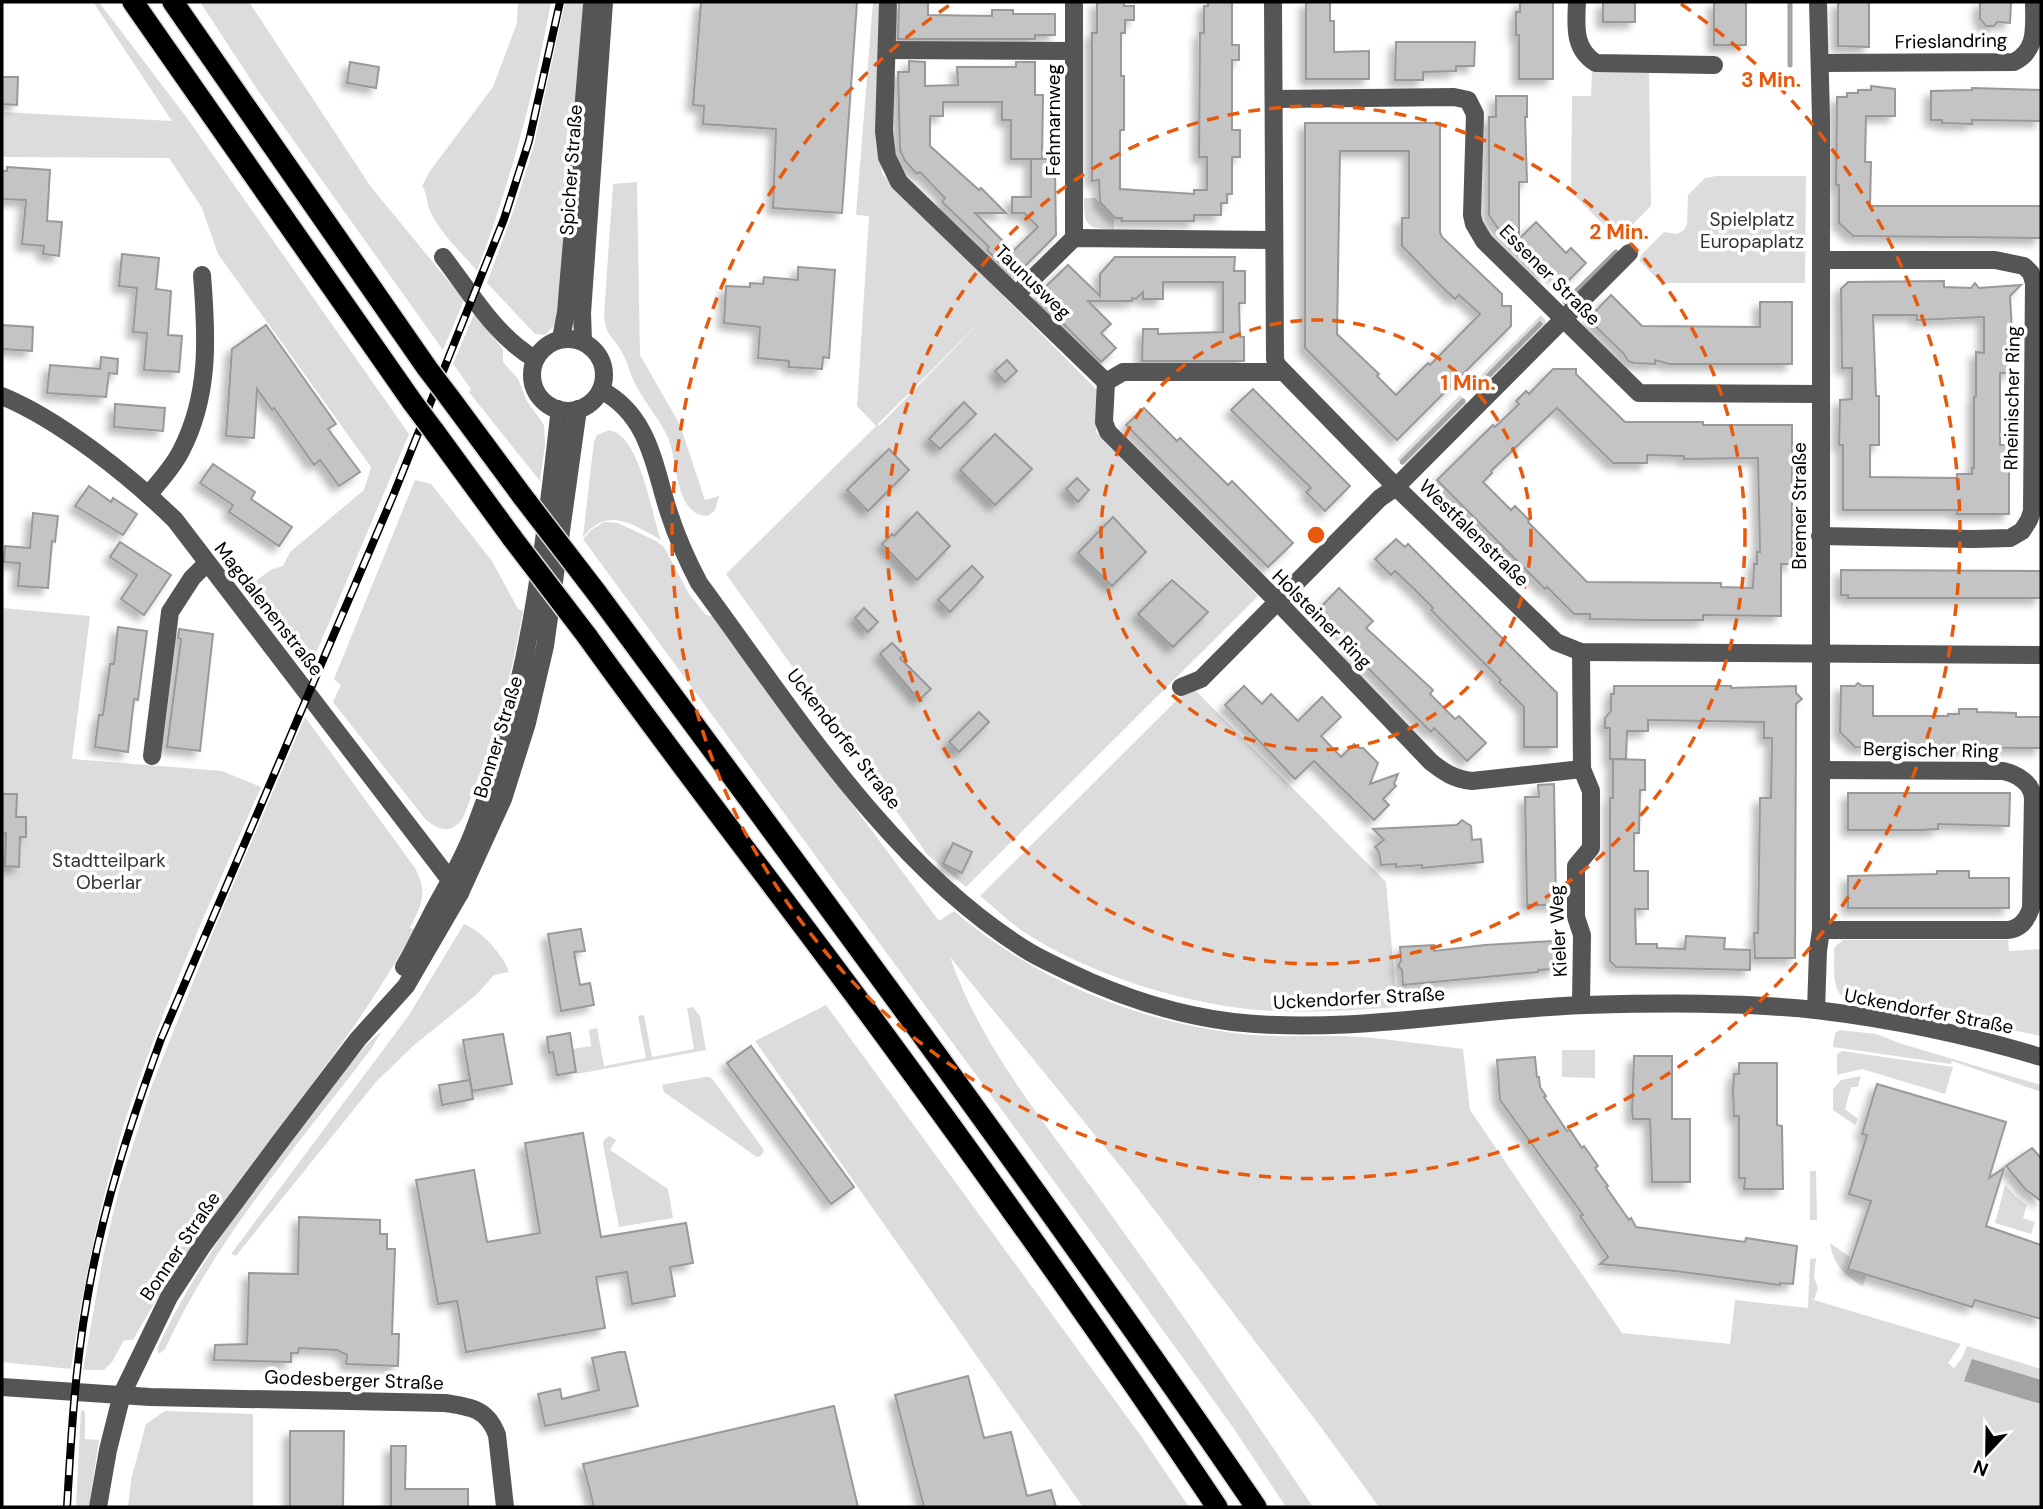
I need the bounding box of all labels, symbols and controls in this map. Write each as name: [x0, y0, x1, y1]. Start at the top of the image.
street label: Frieslandring: [1895, 28, 2008, 54]
street label: Fehmarnweg: [1041, 64, 1066, 176]
text: 3 Min.: [1741, 66, 1801, 94]
street label: Spicher Straße: [554, 104, 588, 236]
park label: Spielplatz Europaplatz: [1700, 207, 1804, 254]
text: 2 Min.: [1589, 218, 1649, 246]
street label: Essener Straße: [1494, 219, 1606, 331]
street label: Taunusweg: [989, 239, 1077, 325]
street label: Rheinischer Ring: [1998, 325, 2026, 471]
text: 1 Min.: [1440, 369, 1496, 397]
street label: Bremer Straße: [1787, 442, 1812, 570]
street label: Westfalenstraße: [1413, 474, 1535, 592]
centre of rings: [1304, 523, 1328, 547]
street label: Magdalenenstraße: [209, 537, 329, 681]
street label: Holsteiner Ring: [1267, 564, 1378, 675]
street label: Uckendorfer Straße: [781, 664, 907, 814]
street label: Bonner Straße: [468, 673, 528, 801]
street label: Bergischer Ring: [1863, 736, 1999, 764]
park label: Stadtteilpark Oberlar: [52, 848, 166, 895]
street label: Kieler Weg: [1543, 884, 1573, 978]
street label: Uckendorfer Straße: [1272, 981, 1446, 1015]
street label: Uckendorfer Straße: [1842, 982, 2016, 1040]
street label: Bonner Straße: [134, 1187, 226, 1305]
street label: Godesberger Straße: [264, 1364, 444, 1396]
north arrow: [1952, 1418, 2022, 1488]
text: N: [1970, 1454, 1992, 1482]

